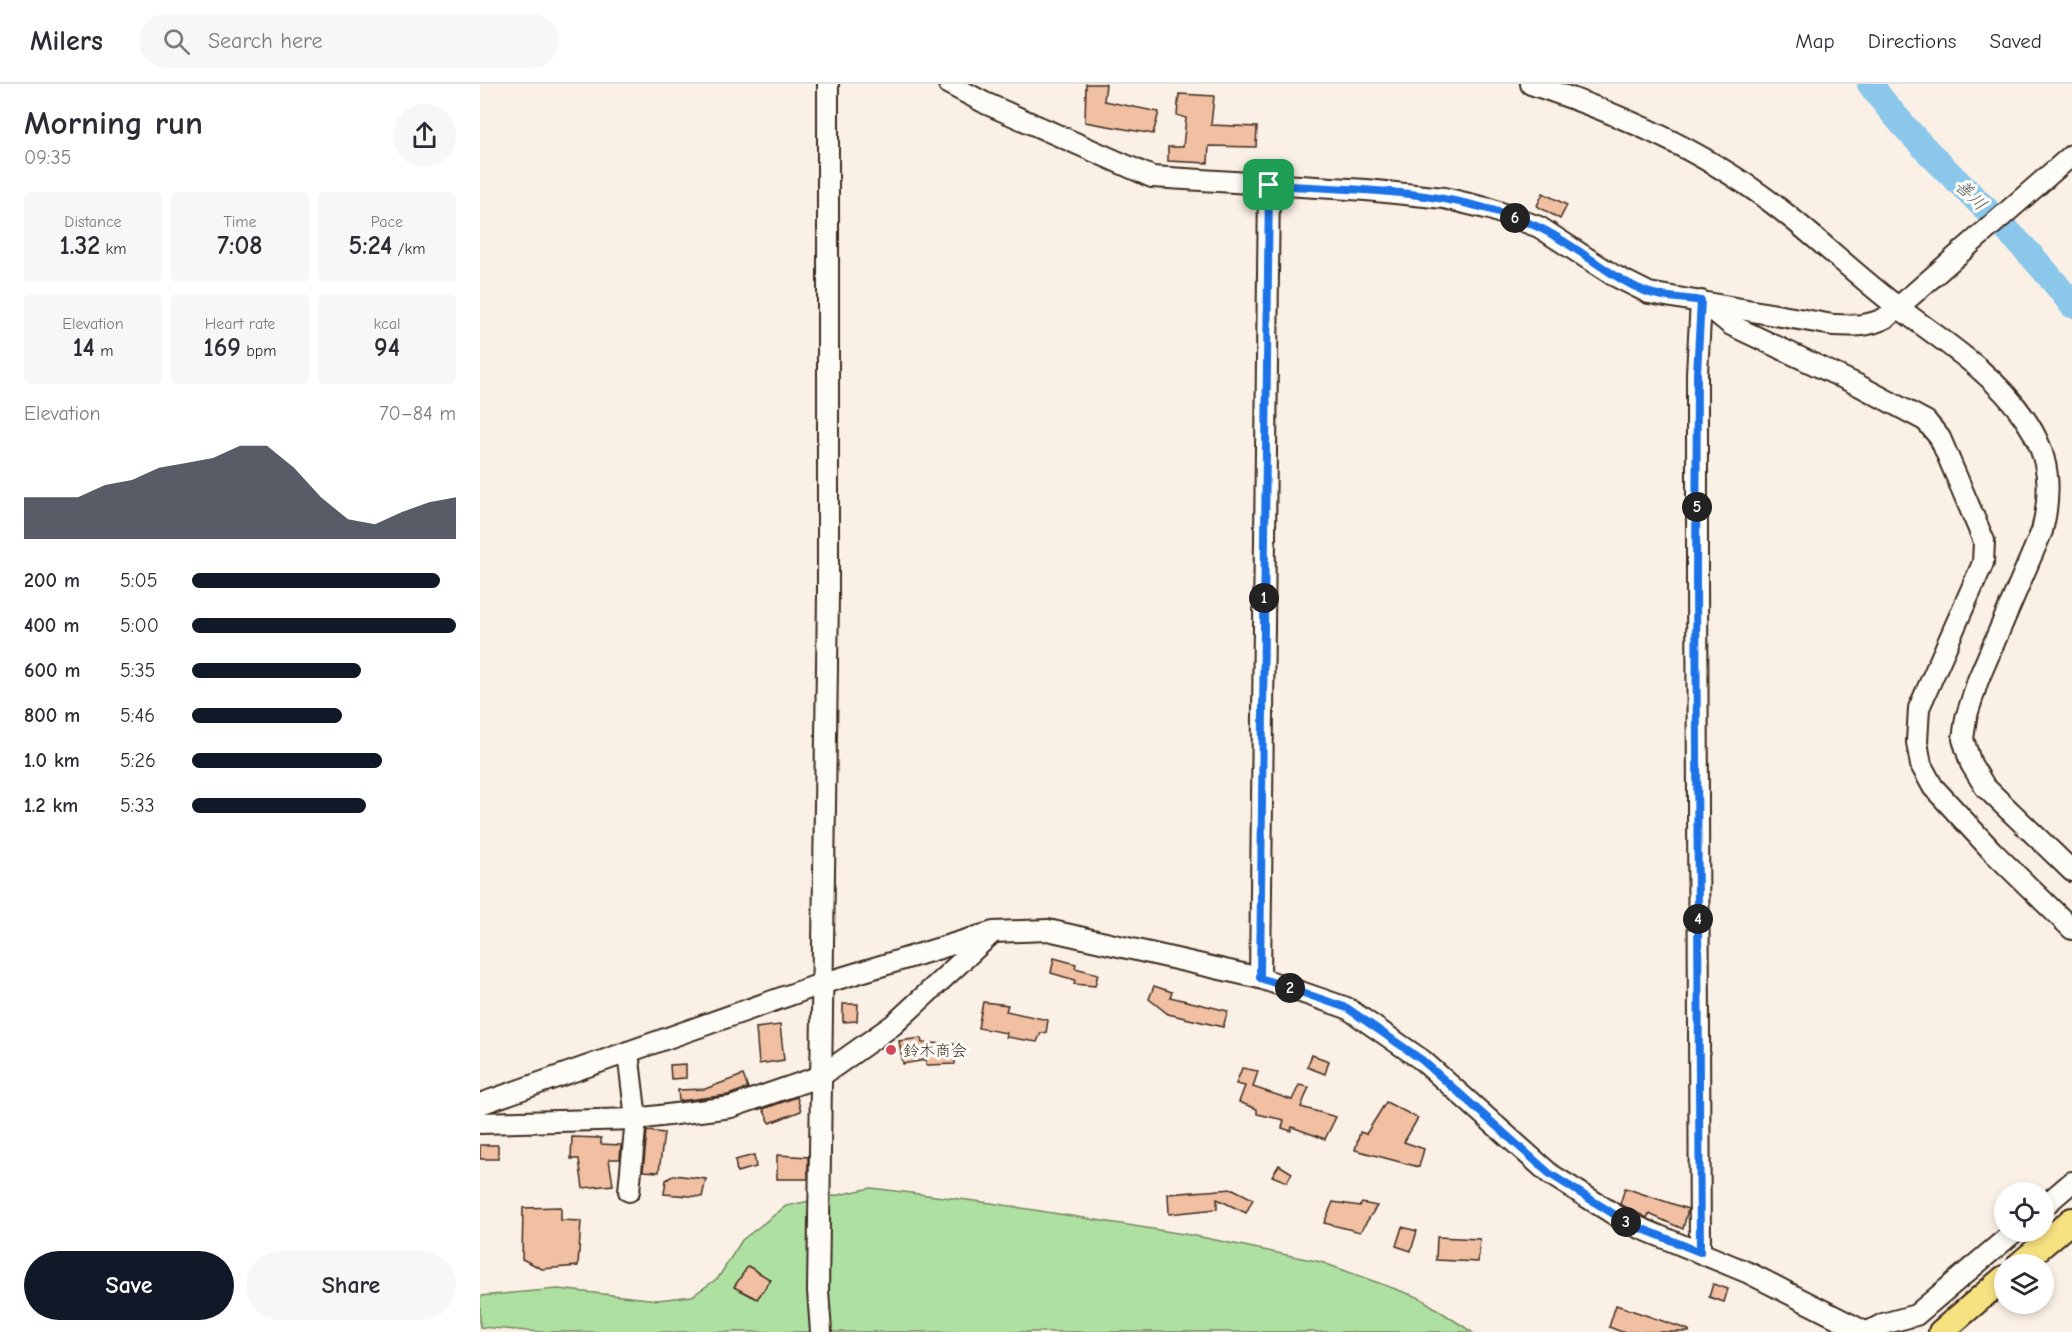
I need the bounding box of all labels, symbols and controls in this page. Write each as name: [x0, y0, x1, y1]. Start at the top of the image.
search box: [139, 14, 559, 68]
text: Milers: [30, 25, 103, 57]
icon: search: [160, 25, 193, 58]
text: Search here: [208, 28, 322, 54]
text: Map: [1795, 29, 1835, 53]
text: Directions: [1868, 29, 1957, 53]
text: Saved: [1990, 29, 2042, 53]
text: Morning run: [24, 104, 203, 142]
button: share: [393, 104, 456, 167]
text: 09:35: [24, 146, 71, 169]
pin: [1243, 159, 1294, 210]
icon: arrive: [1252, 168, 1285, 201]
water label: 善川: [1950, 175, 1991, 215]
pin: 6: [1500, 203, 1530, 233]
text: 6: [1511, 209, 1519, 227]
text: Distance: [64, 213, 122, 231]
text: Time: [223, 213, 257, 231]
text: Pace: [371, 213, 403, 231]
text: 1.32: [59, 231, 100, 261]
text: 7:08: [217, 231, 263, 261]
text: 5:24: [349, 231, 392, 261]
text: km: [100, 240, 127, 258]
text: /km: [392, 240, 425, 258]
text: Elevation: [62, 315, 124, 333]
text: Heart rate: [205, 315, 275, 333]
text: kcal: [374, 315, 400, 333]
text: 14: [73, 333, 95, 363]
text: 169: [203, 333, 241, 363]
text: 94: [374, 333, 400, 363]
text: m: [95, 342, 113, 360]
text: bpm: [241, 342, 277, 360]
text: Elevation: [24, 402, 101, 425]
text: 70–84 m: [379, 402, 456, 425]
pin: 5: [1682, 492, 1712, 522]
text: 5: [1693, 498, 1701, 516]
text: 200 m: [24, 569, 80, 592]
text: 5:05: [120, 569, 157, 592]
pin: 1: [1249, 583, 1279, 613]
text: 1: [1261, 589, 1267, 607]
text: 400 m: [24, 614, 79, 637]
text: 5:00: [120, 614, 159, 637]
text: 600 m: [24, 659, 80, 682]
text: 5:35: [120, 659, 155, 682]
text: 800 m: [24, 704, 80, 727]
text: 5:46: [120, 704, 155, 727]
text: 1.0 km: [24, 749, 80, 772]
text: 5:26: [120, 749, 156, 772]
text: 1.2 km: [24, 794, 78, 817]
text: 5:33: [120, 794, 155, 817]
pin: 4: [1683, 904, 1713, 934]
text: 4: [1694, 910, 1702, 928]
pin: 2: [1275, 973, 1305, 1003]
text: 2: [1286, 979, 1294, 997]
place label: 鈴木商会: [903, 1042, 967, 1060]
marker: 鈴木商会: [884, 1043, 898, 1057]
map controls: [1994, 1182, 2054, 1314]
button: locate: [1994, 1182, 2054, 1242]
pin: 3: [1611, 1207, 1641, 1237]
text: 3: [1622, 1213, 1630, 1231]
button: Save: [24, 1251, 234, 1320]
button: Share: [246, 1251, 456, 1320]
button: layers: [1994, 1254, 2054, 1314]

